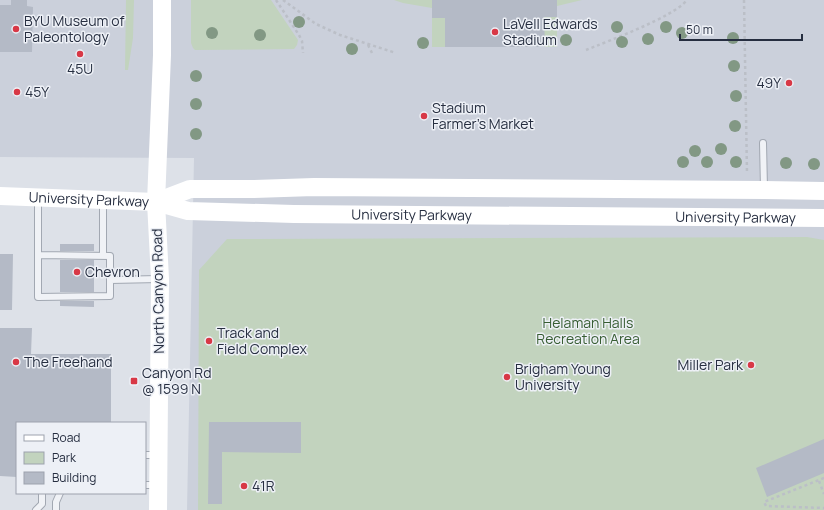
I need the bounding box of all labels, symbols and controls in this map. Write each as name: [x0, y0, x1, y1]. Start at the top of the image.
place label: BYU Museum of Paleontology: [24, 11, 124, 46]
place label: LaVell Edwards Stadium: [503, 14, 598, 49]
scale bar: [680, 16, 802, 42]
text: 50 m: [686, 21, 713, 38]
marker: BYU Museum of Paleontology: [11, 24, 21, 34]
marker: LaVell Edwards Stadium: [490, 27, 500, 37]
marker: 45U: [75, 49, 85, 59]
place label: 45U: [67, 59, 93, 78]
place label: 49Y: [756, 73, 781, 92]
marker: 49Y: [784, 78, 794, 88]
place label: 45Y: [25, 82, 49, 101]
marker: 45Y: [12, 87, 22, 97]
place label: Stadium Farmer's Market: [432, 98, 534, 133]
marker: Stadium Farmer's Market: [419, 111, 429, 121]
street label: University Parkway: [28, 187, 150, 211]
street label: University Parkway: [351, 204, 473, 224]
street label: University Parkway: [675, 207, 797, 227]
street label: North Canyon Road: [147, 228, 168, 354]
place label: Chevron: [85, 262, 140, 281]
marker: Chevron: [72, 267, 82, 277]
park label: Helaman Halls Recreation Area: [536, 313, 640, 348]
place label: Track and Field Complex: [217, 323, 307, 358]
marker: Track and Field Complex: [204, 336, 214, 346]
place label: The Freehand: [24, 352, 113, 371]
place label: Miller Park: [677, 355, 744, 374]
marker: The Freehand: [11, 357, 21, 367]
place label: Brigham Young University: [515, 359, 611, 394]
marker: Miller Park: [746, 360, 756, 370]
place label: Canyon Rd @ 1599 N: [142, 363, 211, 398]
marker: Brigham Young University: [502, 372, 512, 382]
marker: Canyon Rd @ 1599 N: [129, 376, 139, 386]
legend: [16, 422, 146, 494]
text: Road: [52, 429, 80, 446]
text: Park: [52, 449, 77, 466]
text: Building: [52, 469, 96, 486]
place label: 41R: [252, 476, 275, 495]
marker: 41R: [239, 481, 249, 491]

